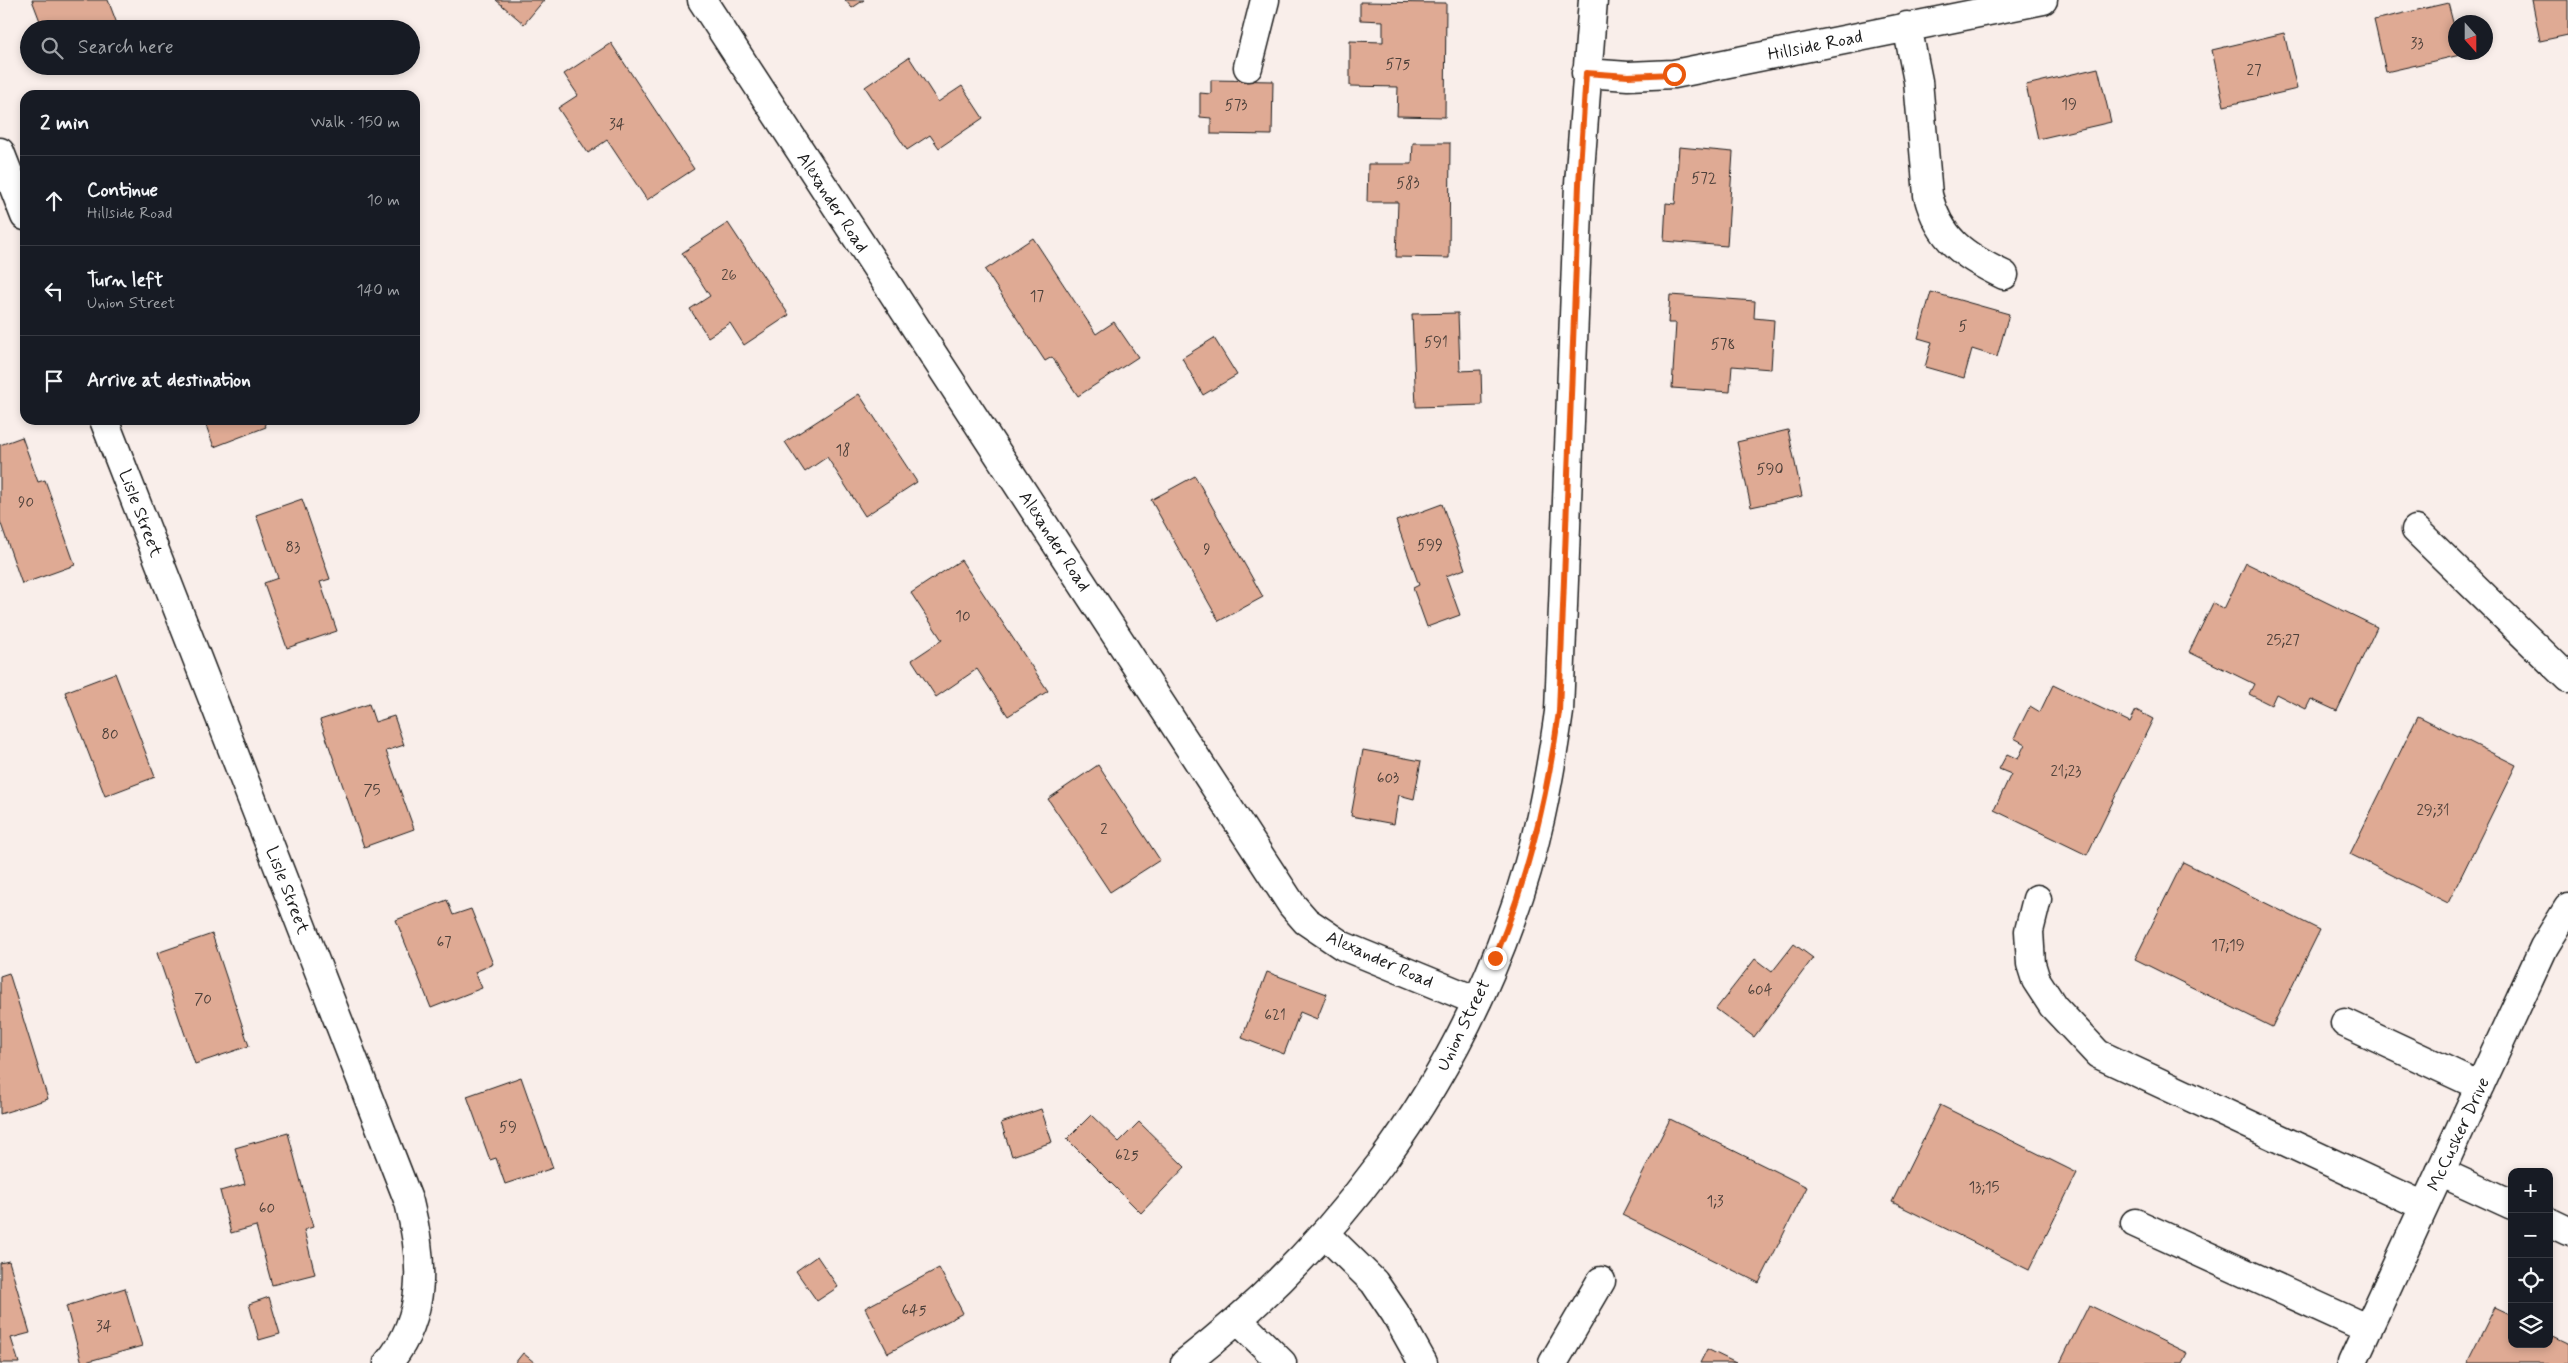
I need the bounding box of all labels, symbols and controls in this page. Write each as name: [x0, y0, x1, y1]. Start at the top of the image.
north arrow: [2448, 15, 2493, 60]
search box: [20, 20, 420, 75]
street label: Hillside Road: [1766, 25, 1865, 67]
icon: search: [38, 34, 66, 62]
house number: 33: [2410, 34, 2424, 54]
text: Search here: [78, 35, 174, 60]
house number: 575: [1386, 55, 1410, 75]
house number: 27: [2247, 61, 2262, 81]
route start: [1663, 63, 1686, 86]
house number: 19: [2061, 95, 2077, 115]
house number: 573: [1225, 96, 1247, 116]
text: 2 min: [40, 109, 89, 137]
text: Walk · 150 m: [311, 112, 400, 133]
house number: 34: [609, 115, 625, 135]
street label: Alexander Road: [791, 148, 874, 257]
house number: 572: [1691, 169, 1717, 189]
house number: 583: [1396, 174, 1420, 194]
text: Continue: [87, 178, 158, 203]
icon: ahead: [40, 187, 68, 215]
text: 10 m: [367, 190, 400, 211]
text: Hillside Road: [87, 203, 172, 224]
house number: 26: [721, 266, 737, 286]
text: Turn left: [87, 268, 163, 293]
icon: left: [40, 277, 68, 305]
text: 140 m: [356, 280, 400, 301]
house number: 17: [1030, 287, 1045, 307]
text: Union Street: [87, 293, 175, 314]
house number: 5: [1958, 317, 1968, 337]
house number: 591: [1424, 333, 1448, 353]
house number: 578: [1711, 335, 1735, 355]
icon: arrive: [40, 367, 68, 395]
text: Arrive at destination: [87, 368, 251, 393]
house number: 18: [836, 441, 850, 461]
house number: 590: [1757, 460, 1783, 480]
street label: Lisle Street: [112, 466, 168, 561]
street label: Alexander Road: [1013, 487, 1096, 596]
house number: 90: [18, 493, 34, 513]
house number: 599: [1417, 536, 1443, 556]
house number: 83: [286, 538, 300, 558]
house number: 9: [1203, 540, 1211, 560]
house number: 10: [955, 607, 971, 627]
house number: 25;27: [2266, 631, 2300, 651]
house number: 80: [101, 725, 119, 745]
house number: 21;23: [2051, 762, 2081, 782]
house number: 603: [1377, 769, 1399, 789]
house number: 75: [363, 781, 381, 801]
house number: 29;31: [2417, 801, 2449, 821]
house number: 2: [1100, 820, 1108, 840]
street label: Lisle Street: [259, 843, 315, 938]
street label: Alexander Road: [1322, 925, 1437, 994]
house number: 67: [436, 933, 452, 953]
house number: 17;19: [2211, 936, 2245, 956]
route end: [1484, 947, 1507, 970]
street label: Union Street: [1431, 976, 1496, 1075]
house number: 604: [1747, 981, 1773, 1001]
house number: 70: [194, 990, 212, 1010]
house number: 621: [1264, 1006, 1286, 1026]
street label: McCusker Drive: [2422, 1074, 2496, 1195]
house number: 59: [499, 1118, 517, 1138]
house number: 625: [1115, 1146, 1139, 1166]
map controls: [2508, 1168, 2553, 1348]
button: +: [2508, 1168, 2553, 1213]
house number: 13;15: [1968, 1178, 2000, 1198]
house number: 1;3: [1707, 1192, 1724, 1212]
house number: 60: [259, 1199, 275, 1219]
button: −: [2508, 1213, 2553, 1258]
button: locate: [2508, 1258, 2553, 1303]
house number: 645: [901, 1301, 927, 1321]
button: layers: [2508, 1303, 2553, 1348]
house number: 34: [96, 1317, 112, 1337]

